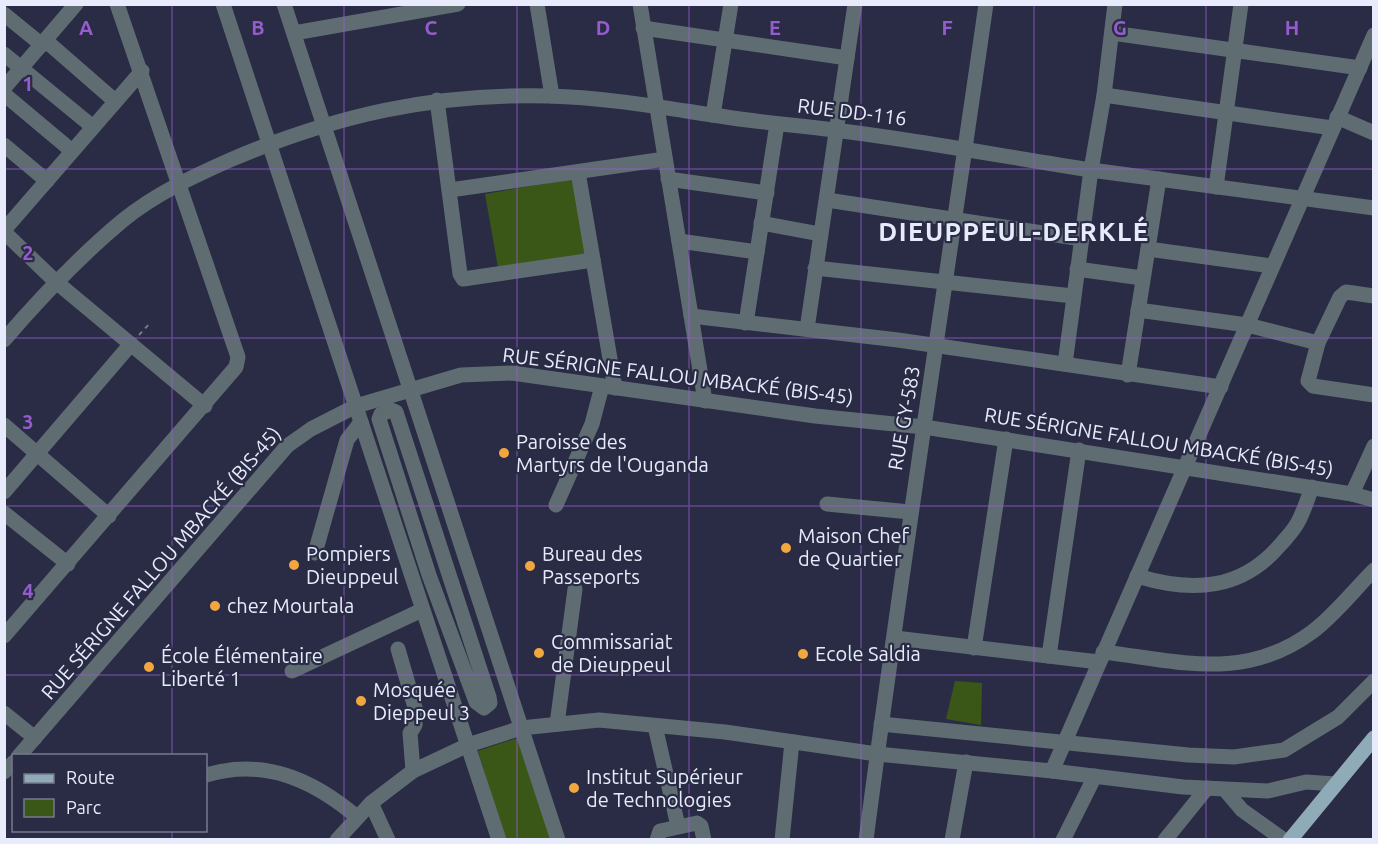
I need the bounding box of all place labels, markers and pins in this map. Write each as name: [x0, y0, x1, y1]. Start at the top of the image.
place label: Paroisse des Martyrs de l'Ouganda: [516, 430, 709, 476]
marker: Paroisse des Martyrs de l'Ouganda: [497, 446, 511, 460]
place label: Maison Chef de Quartier: [798, 524, 910, 570]
marker: Maison Chef de Quartier: [779, 541, 793, 555]
place label: Pompiers Dieuppeul: [306, 542, 399, 588]
place label: Bureau des Passeports: [542, 542, 642, 588]
marker: Pompiers Dieuppeul: [287, 558, 301, 572]
marker: Bureau des Passeports: [523, 559, 537, 573]
place label: chez Mourtala: [227, 594, 354, 617]
marker: chez Mourtala: [208, 599, 222, 613]
place label: Commissariat de Dieuppeul: [551, 630, 673, 676]
place label: Ecole Saldia: [815, 642, 921, 665]
place label: École Élémentaire Liberté 1: [161, 644, 323, 690]
marker: Commissariat de Dieuppeul: [532, 646, 546, 660]
marker: Ecole Saldia: [796, 647, 810, 661]
marker: École Élémentaire Liberté 1: [142, 660, 156, 674]
place label: Mosquée Dieppeul 3: [373, 678, 470, 724]
marker: Mosquée Dieppeul 3: [354, 694, 368, 708]
place label: Institut Supérieur de Technologies: [586, 765, 743, 811]
marker: Institut Supérieur de Technologies: [567, 781, 581, 795]

